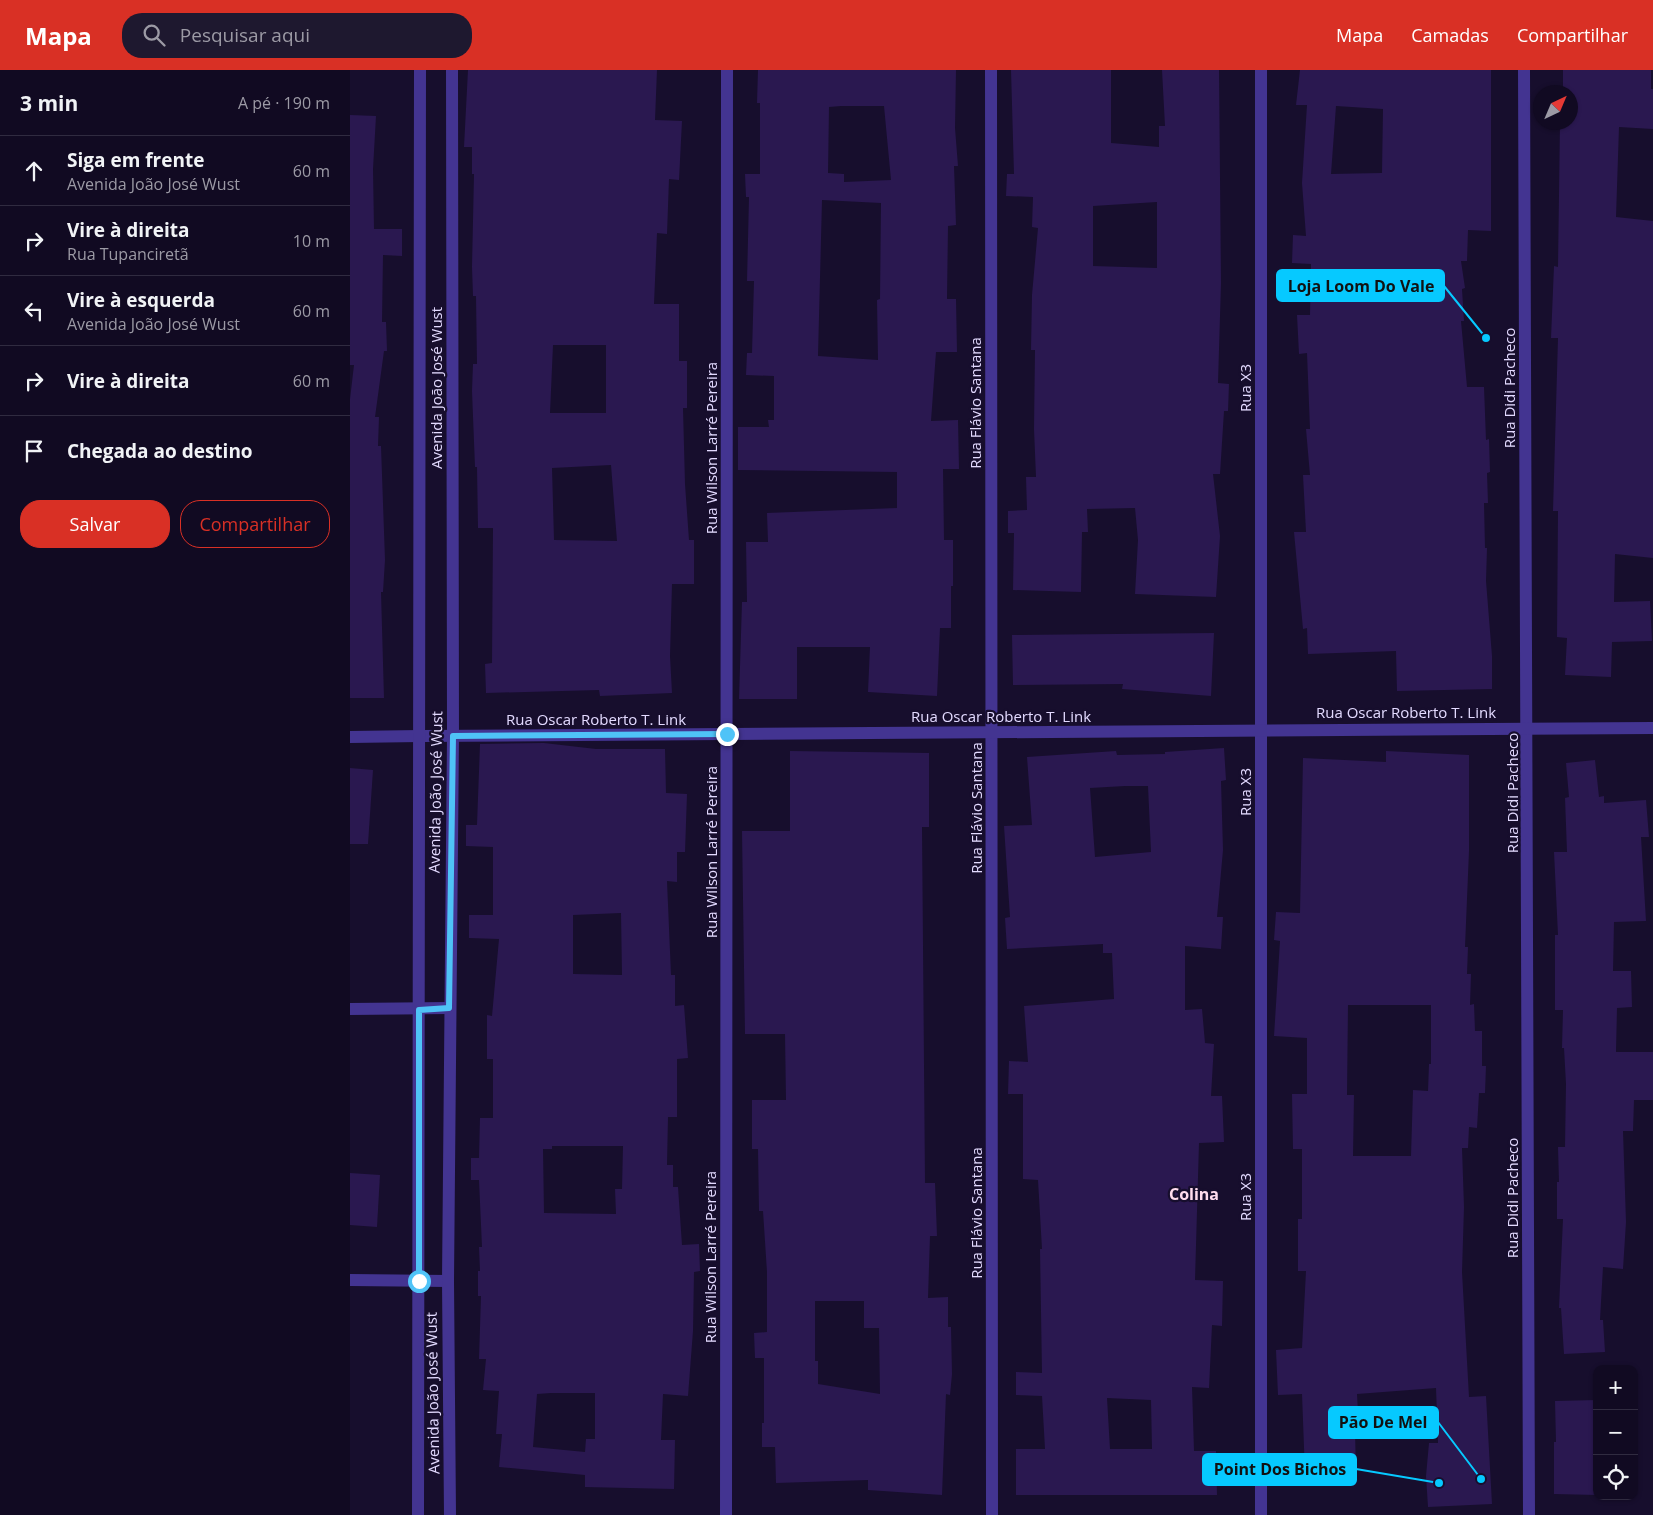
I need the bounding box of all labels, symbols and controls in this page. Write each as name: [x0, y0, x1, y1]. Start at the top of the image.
search box: [122, 13, 472, 58]
text: Mapa: [25, 19, 92, 52]
icon: search: [140, 21, 168, 49]
text: Pesquisar aqui: [180, 22, 310, 48]
text: Mapa: [1336, 23, 1383, 47]
text: Camadas: [1411, 23, 1489, 47]
text: Compartilhar: [1517, 23, 1628, 47]
north arrow: [1533, 85, 1578, 130]
text: 3 min: [20, 89, 78, 117]
text: A pé · 190 m: [238, 92, 330, 114]
text: Siga em frente: [67, 147, 204, 173]
icon: ahead: [20, 157, 48, 185]
text: 60 m: [293, 160, 330, 182]
text: Avenida João José Wust: [67, 173, 240, 195]
text: Vire à direita: [67, 217, 190, 243]
icon: right: [20, 227, 48, 255]
text: 10 m: [293, 230, 330, 252]
text: Rua Tupanciretã: [67, 243, 189, 265]
callout: Loja Loom Do Vale: [1277, 270, 1444, 301]
text: Loja Loom Do Vale: [1288, 275, 1434, 297]
text: Vire à esquerda: [67, 287, 215, 313]
icon: left: [20, 297, 48, 325]
text: 60 m: [293, 300, 330, 322]
street label: Avenida João José Wust: [426, 307, 446, 469]
text: Avenida João José Wust: [67, 313, 240, 335]
street label: Rua Didi Pacheco: [1499, 328, 1519, 448]
street label: Rua Flávio Santana: [965, 337, 985, 469]
street label: Rua Wilson Larré Pereira: [701, 362, 721, 534]
street label: Rua X3: [1235, 364, 1255, 412]
icon: right: [20, 367, 48, 395]
text: Vire à direita: [67, 368, 190, 394]
text: 60 m: [293, 370, 330, 392]
icon: arrive: [20, 437, 48, 465]
text: Chegada ao destino: [67, 438, 253, 464]
button: Salvar: [20, 500, 170, 548]
button: Compartilhar: [180, 500, 330, 548]
street label: Rua Oscar Roberto T. Link: [1316, 702, 1496, 722]
street label: Rua Oscar Roberto T. Link: [911, 706, 1091, 726]
street label: Rua Oscar Roberto T. Link: [506, 709, 686, 729]
street label: Avenida João José Wust: [424, 711, 446, 873]
route end: [716, 723, 739, 746]
street label: Rua Didi Pacheco: [1502, 733, 1522, 853]
street label: Rua Flávio Santana: [966, 742, 986, 874]
street label: Rua Wilson Larré Pereira: [701, 766, 721, 938]
street label: Rua X3: [1235, 768, 1255, 816]
street label: Rua Didi Pacheco: [1502, 1138, 1522, 1258]
street label: Rua Flávio Santana: [966, 1147, 986, 1279]
street label: Rua Wilson Larré Pereira: [700, 1171, 720, 1343]
street label: Rua X3: [1235, 1173, 1255, 1221]
district label: Colina: [1169, 1183, 1219, 1205]
route start: [408, 1270, 431, 1293]
street label: Avenida João José Wust: [421, 1312, 443, 1474]
map controls: [1593, 1365, 1638, 1500]
button: +: [1593, 1365, 1638, 1410]
callout: Pão De Mel: [1329, 1407, 1438, 1438]
button: −: [1593, 1410, 1638, 1455]
text: Pão De Mel: [1339, 1411, 1427, 1433]
callout: Point Dos Bichos: [1203, 1454, 1356, 1485]
button: locate: [1593, 1455, 1638, 1500]
text: Point Dos Bichos: [1214, 1458, 1346, 1480]

